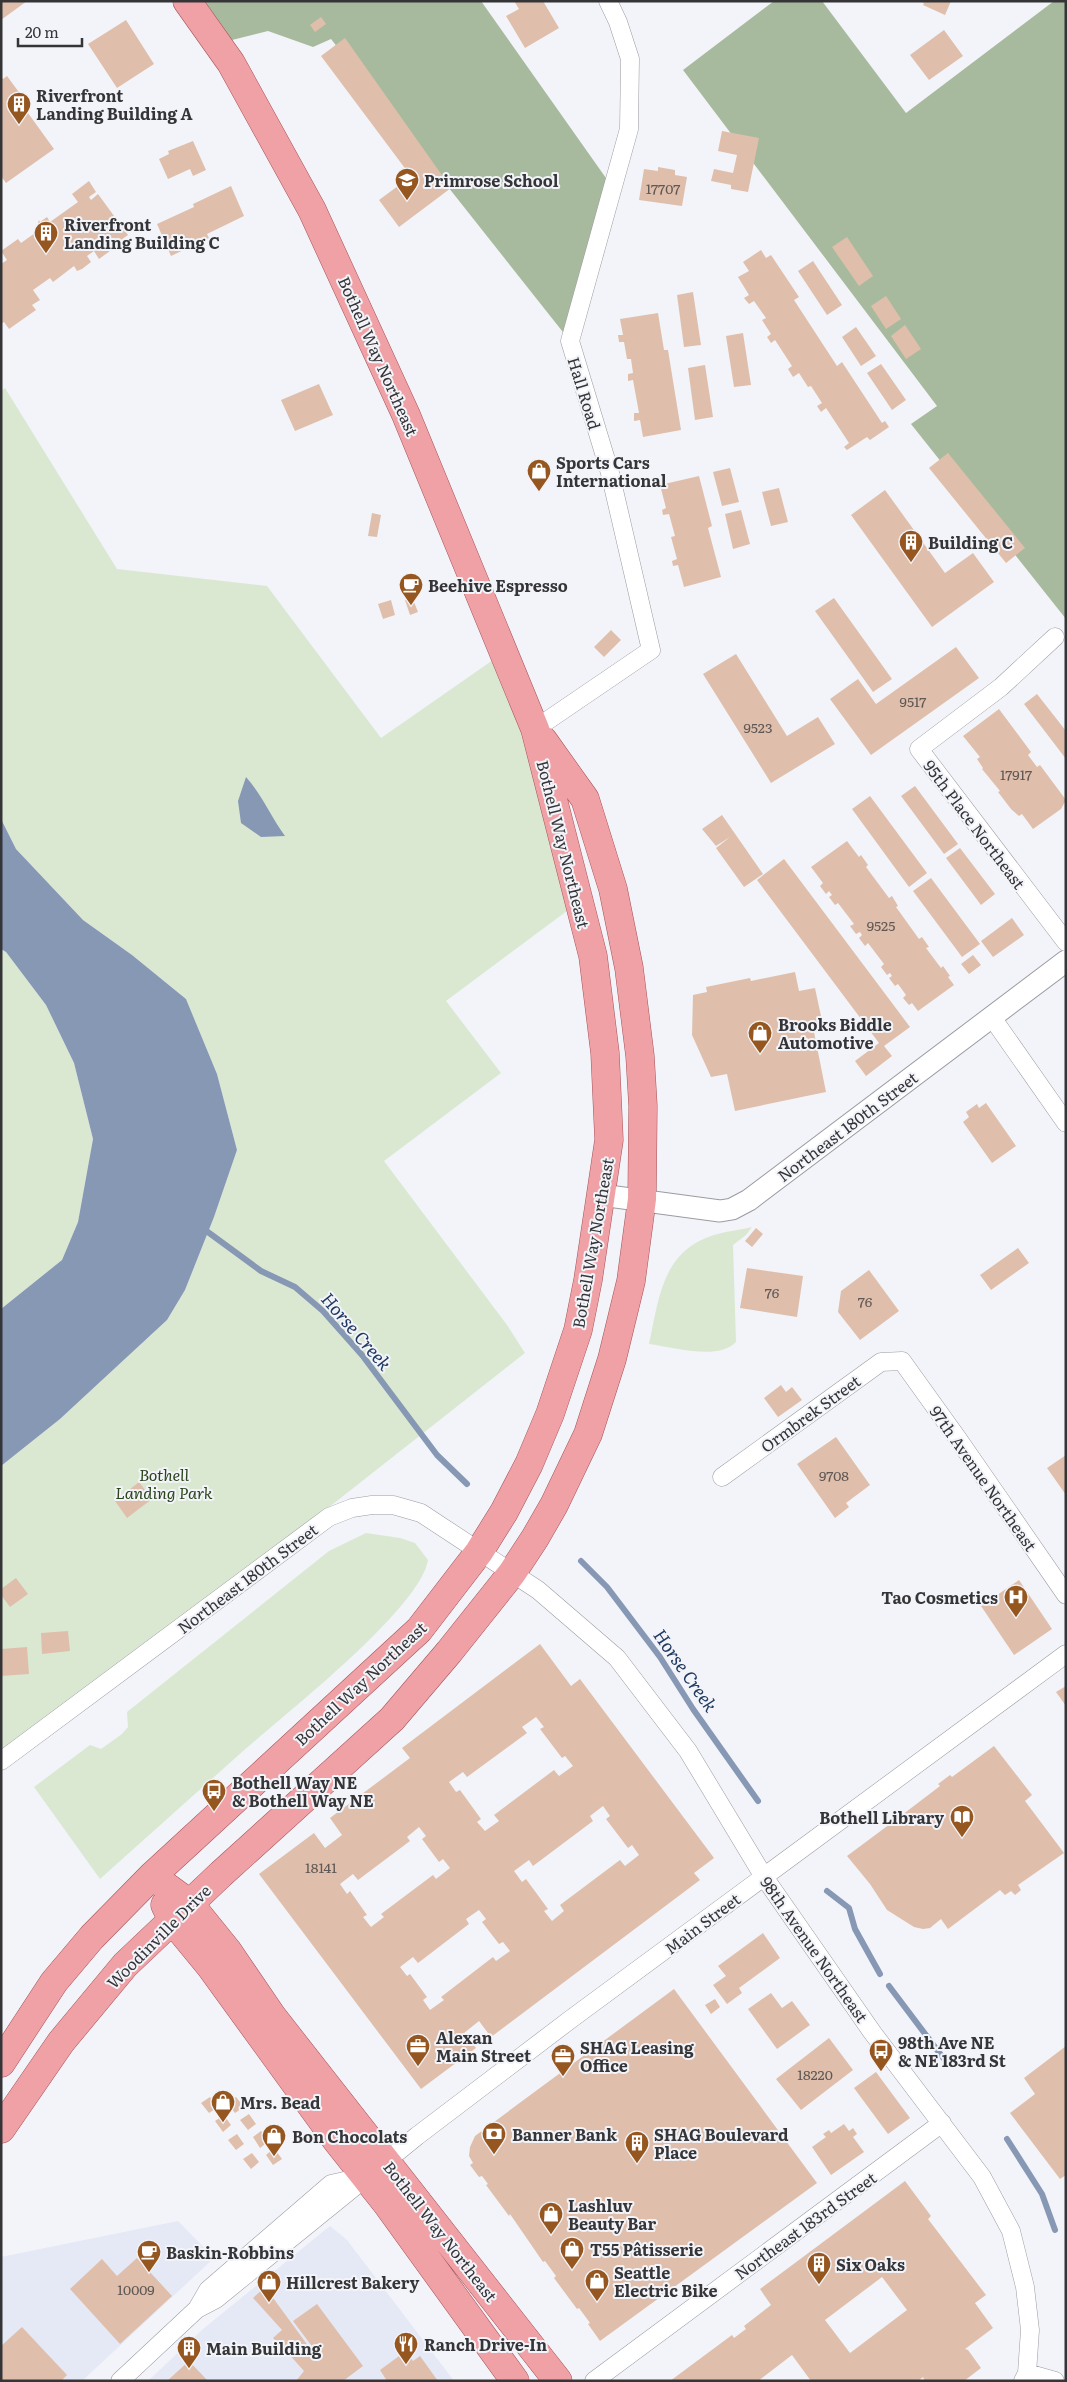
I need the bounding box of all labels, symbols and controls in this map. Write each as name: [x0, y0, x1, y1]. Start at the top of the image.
scale bar: [18, 15, 81, 47]
text: 20 m: [25, 20, 59, 43]
place label: Riverfront Landing Building A: [36, 83, 193, 125]
building icon: Riverfront Landing Building A: [6, 91, 32, 125]
school or university icon: Primrose School: [394, 167, 420, 201]
place label: Primrose School: [424, 168, 559, 192]
house number: 17707: [646, 178, 680, 198]
place label: Riverfront Landing Building C: [64, 212, 220, 254]
building icon: Riverfront Landing Building C: [33, 220, 59, 254]
street label: Bothell Way Northeast: [333, 272, 425, 440]
street label: Hall Road: [563, 354, 607, 432]
place label: Sports Cars International: [556, 450, 667, 492]
shop icon: Sports Cars International: [526, 458, 552, 492]
building icon: Building C: [898, 529, 924, 563]
place label: Building C: [928, 530, 1013, 554]
cafe icon: Beehive Espresso: [398, 572, 424, 606]
place label: Beehive Espresso: [428, 573, 568, 597]
house number: 9517: [900, 691, 926, 711]
house number: 9523: [744, 717, 772, 737]
street label: 95th Place Northeast: [918, 754, 1032, 894]
street label: Bothell Way Northeast: [531, 757, 597, 931]
house number: 17917: [1000, 764, 1032, 784]
house number: 9525: [867, 915, 895, 935]
place label: Brooks Biddle Automotive: [778, 1012, 892, 1054]
shop icon: Brooks Biddle Automotive: [747, 1020, 773, 1054]
street label: Northeast 180th Street: [772, 1065, 923, 1187]
street label: Bothell Way Northeast: [565, 1155, 619, 1330]
house number: 76: [765, 1282, 780, 1302]
water label: Horse Creek: [315, 1286, 399, 1376]
house number: 76: [858, 1291, 873, 1311]
street label: Ormbrek Street: [755, 1368, 865, 1458]
street label: 97th Avenue Northeast: [925, 1400, 1044, 1556]
park label: Bothell Landing Park: [115, 1462, 213, 1504]
house number: 9708: [819, 1465, 849, 1485]
street label: Northeast 180th Street: [172, 1517, 323, 1639]
hospital icon: Tao Cosmetics: [1003, 1584, 1029, 1618]
place label: Tao Cosmetics: [881, 1585, 998, 1609]
street label: Bothell Way Northeast: [289, 1615, 432, 1751]
water label: Horse Creek: [647, 1623, 725, 1717]
place label: Bothell Way NE & Bothell Way NE: [232, 1770, 374, 1812]
bus stop icon: Bothell Way NE & Bothell Way NE: [201, 1778, 227, 1812]
library icon: Bothell Library: [949, 1804, 975, 1838]
place label: Bothell Library: [819, 1805, 944, 1829]
house number: 18141: [305, 1857, 337, 1877]
street label: 98th Avenue Northeast: [755, 1871, 875, 2027]
street label: Woodinville Drive: [100, 1878, 216, 1994]
street label: Main Street: [659, 1886, 745, 1959]
place label: Alexan Main Street: [436, 2025, 531, 2067]
place label: 98th Ave NE & NE 183rd St: [898, 2030, 1006, 2072]
office icon: Alexan Main Street: [405, 2033, 431, 2067]
place label: SHAG Leasing Office: [580, 2035, 694, 2077]
bus stop icon: 98th Ave NE & NE 183rd St: [868, 2038, 894, 2072]
office icon: SHAG Leasing Office: [550, 2043, 576, 2077]
house number: 18220: [797, 2064, 833, 2084]
shop icon: Mrs. Bead: [210, 2089, 236, 2123]
place label: Mrs. Bead: [240, 2090, 321, 2114]
bank icon: Banner Bank: [481, 2121, 507, 2155]
place label: Banner Bank: [512, 2122, 617, 2146]
place label: SHAG Boulevard Place: [654, 2122, 789, 2164]
shop icon: Bon Chocolats: [261, 2123, 287, 2157]
place label: Bon Chocolats: [292, 2124, 407, 2148]
building icon: SHAG Boulevard Place: [624, 2130, 650, 2164]
street label: Bothell Way Northeast: [378, 2156, 504, 2307]
street label: Northeast 183rd Street: [729, 2165, 881, 2285]
place label: Lashluv Beauty Bar: [568, 2193, 656, 2235]
shop icon: Lashluv Beauty Bar: [538, 2201, 564, 2235]
shop icon: T55 Pâtisserie: [559, 2236, 585, 2270]
place label: T55 Pâtisserie: [590, 2237, 703, 2261]
cafe icon: Baskin-Robbins: [136, 2239, 162, 2273]
place label: Baskin-Robbins: [166, 2240, 294, 2264]
building icon: Six Oaks: [806, 2251, 832, 2285]
place label: Six Oaks: [836, 2252, 905, 2276]
place label: Seattle Electric Bike: [614, 2260, 718, 2302]
shop icon: Seattle Electric Bike: [584, 2268, 610, 2302]
shop icon: Hillcrest Bakery: [256, 2269, 282, 2303]
place label: Hillcrest Bakery: [286, 2270, 419, 2294]
house number: 10009: [117, 2279, 155, 2299]
restaurant icon: Ranch Drive-In: [393, 2331, 419, 2365]
place label: Ranch Drive-In: [424, 2332, 547, 2356]
building icon: Main Building: [176, 2335, 202, 2369]
place label: Main Building: [206, 2336, 322, 2360]

